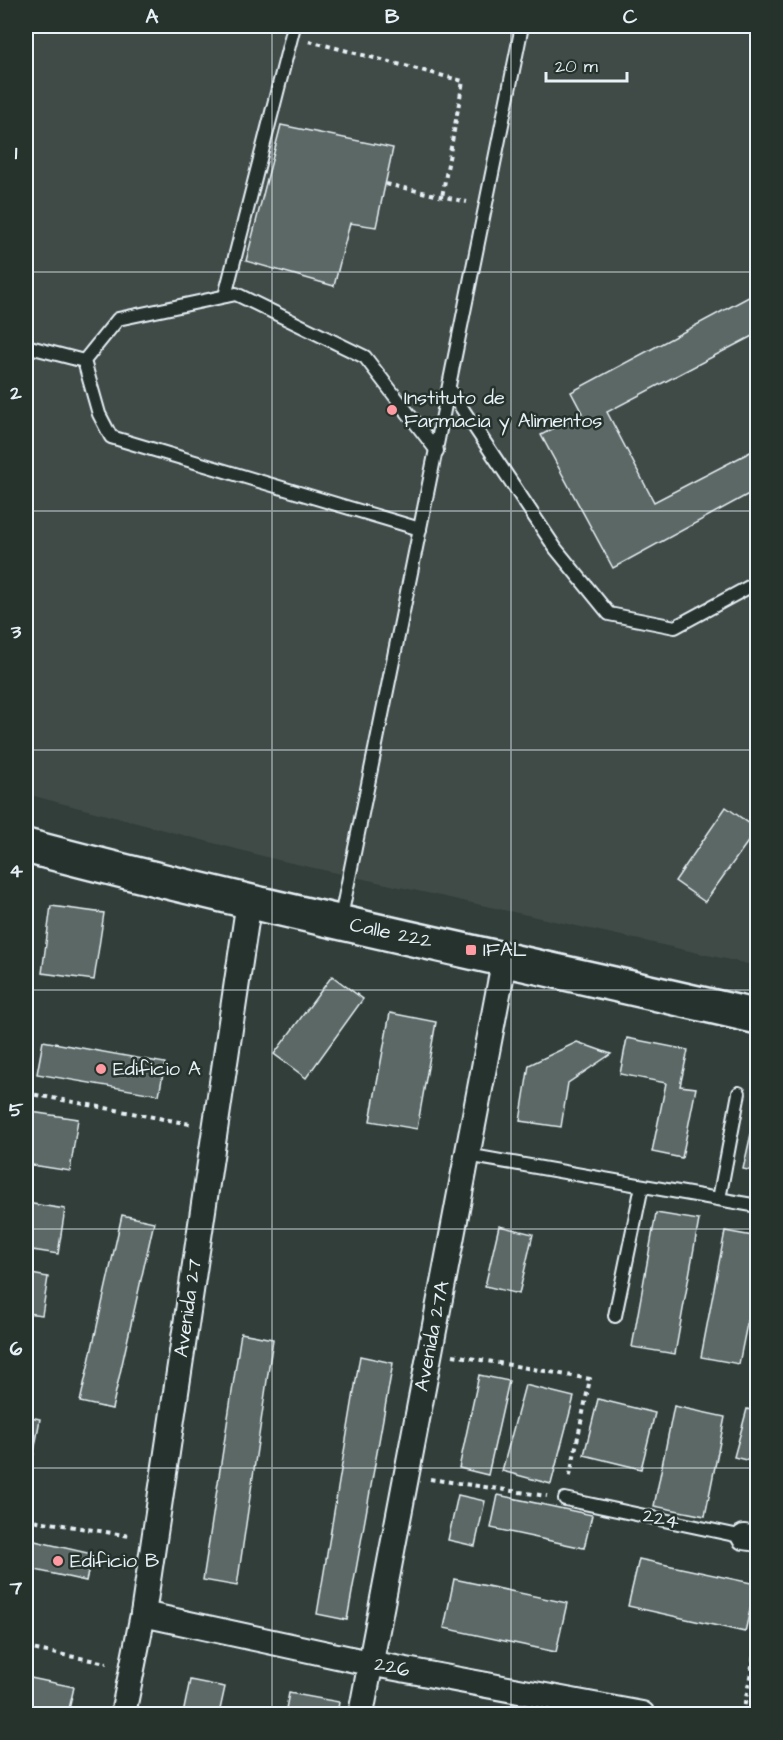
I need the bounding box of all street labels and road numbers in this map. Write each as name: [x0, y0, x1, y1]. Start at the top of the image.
street label: Calle 222: [347, 911, 435, 956]
street label: Avenida 27: [167, 1257, 209, 1359]
street label: Avenida 27A: [408, 1278, 456, 1394]
street label: 224: [640, 1502, 682, 1537]
street label: 226: [372, 1650, 413, 1684]

